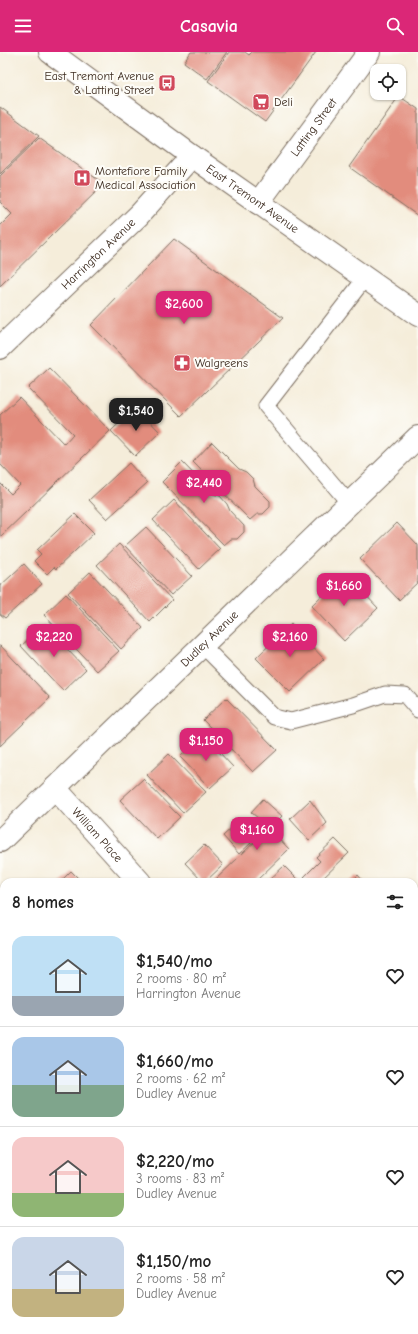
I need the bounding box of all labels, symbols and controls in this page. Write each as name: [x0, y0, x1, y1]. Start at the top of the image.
icon: menu: [12, 15, 34, 37]
icon: search: [384, 15, 406, 37]
text: Casavia: [180, 16, 238, 37]
map controls: [370, 64, 406, 100]
button: locate: [370, 64, 406, 100]
place label: East Tremont Avenue & Latting Street: [44, 69, 155, 97]
bus stop icon: East Tremont Avenue & Latting Street: [157, 73, 177, 93]
supermarket icon: Deli: [251, 92, 271, 112]
place label: Deli: [274, 95, 293, 109]
street label: Latting Street: [288, 95, 340, 159]
street label: East Tremont Avenue: [204, 161, 301, 236]
place label: Montefiore Family Medical Association: [95, 164, 196, 192]
hospital icon: Montefiore Family Medical Association: [72, 168, 92, 188]
street label: Harrington Avenue: [58, 215, 138, 293]
pin: $2,600: [151, 291, 217, 325]
text: $2,600: [165, 296, 203, 311]
pharmacy icon: Walgreens: [172, 353, 192, 373]
place label: Walgreens: [195, 356, 248, 370]
pin: $1,540: [103, 398, 169, 432]
text: $1,540: [118, 403, 154, 418]
pin: $2,440: [171, 470, 237, 504]
text: $2,440: [186, 475, 222, 490]
pin: $1,660: [311, 573, 377, 607]
text: $1,660: [326, 578, 362, 593]
street label: Dudley Avenue: [178, 608, 241, 670]
pin: $2,220: [21, 624, 87, 658]
pin: $2,160: [257, 624, 323, 658]
text: $2,220: [35, 629, 73, 644]
text: $2,160: [272, 629, 308, 644]
pin: $1,150: [173, 728, 239, 762]
text: $1,150: [189, 733, 223, 748]
street label: William Place: [69, 805, 125, 865]
pin: $1,160: [224, 817, 290, 851]
text: $1,160: [240, 822, 274, 837]
icon: filters: [384, 891, 406, 913]
text: 8 homes: [12, 893, 74, 912]
icon: home: [44, 952, 92, 1000]
text: $1,540/mo: [136, 952, 213, 971]
icon: heart: [384, 965, 406, 987]
text: 2 rooms · 80 m²: [136, 971, 226, 986]
text: Harrington Avenue: [136, 986, 241, 1001]
text: $1,660/mo: [136, 1052, 213, 1071]
icon: home: [44, 1053, 92, 1101]
icon: heart: [384, 1066, 406, 1088]
text: 2 rooms · 62 m²: [136, 1071, 225, 1086]
text: Dudley Avenue: [136, 1086, 217, 1101]
text: $2,220/mo: [136, 1152, 214, 1171]
icon: home: [44, 1153, 92, 1201]
icon: heart: [384, 1166, 406, 1188]
text: 3 rooms · 83 m²: [136, 1171, 224, 1186]
text: Dudley Avenue: [136, 1186, 217, 1201]
text: $1,150/mo: [136, 1252, 211, 1271]
icon: home: [44, 1253, 92, 1301]
icon: heart: [384, 1266, 406, 1288]
text: 2 rooms · 58 m²: [136, 1271, 225, 1286]
text: Dudley Avenue: [136, 1286, 217, 1301]

